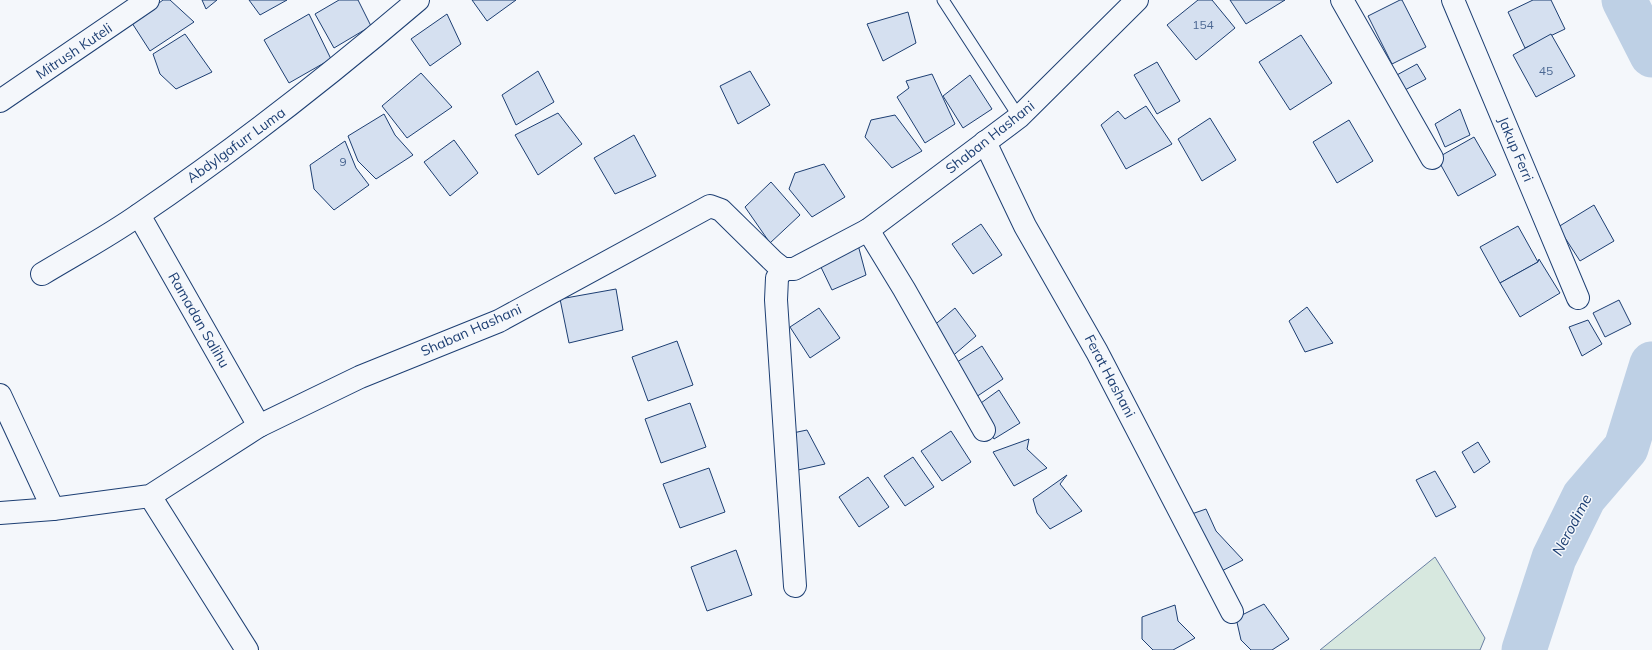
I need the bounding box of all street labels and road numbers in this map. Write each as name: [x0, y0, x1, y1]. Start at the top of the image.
street label: Mitrush Kuteli: [32, 19, 116, 83]
street label: Shaban Hashani: [942, 97, 1038, 177]
street label: Abdylgafurr Luma: [183, 103, 289, 187]
street label: Jakup Ferri: [1494, 114, 1538, 184]
street label: Ramadan Salihu: [164, 269, 234, 371]
street label: Shaban Hashani: [418, 300, 524, 360]
street label: Ferat Hashani: [1081, 331, 1139, 421]

